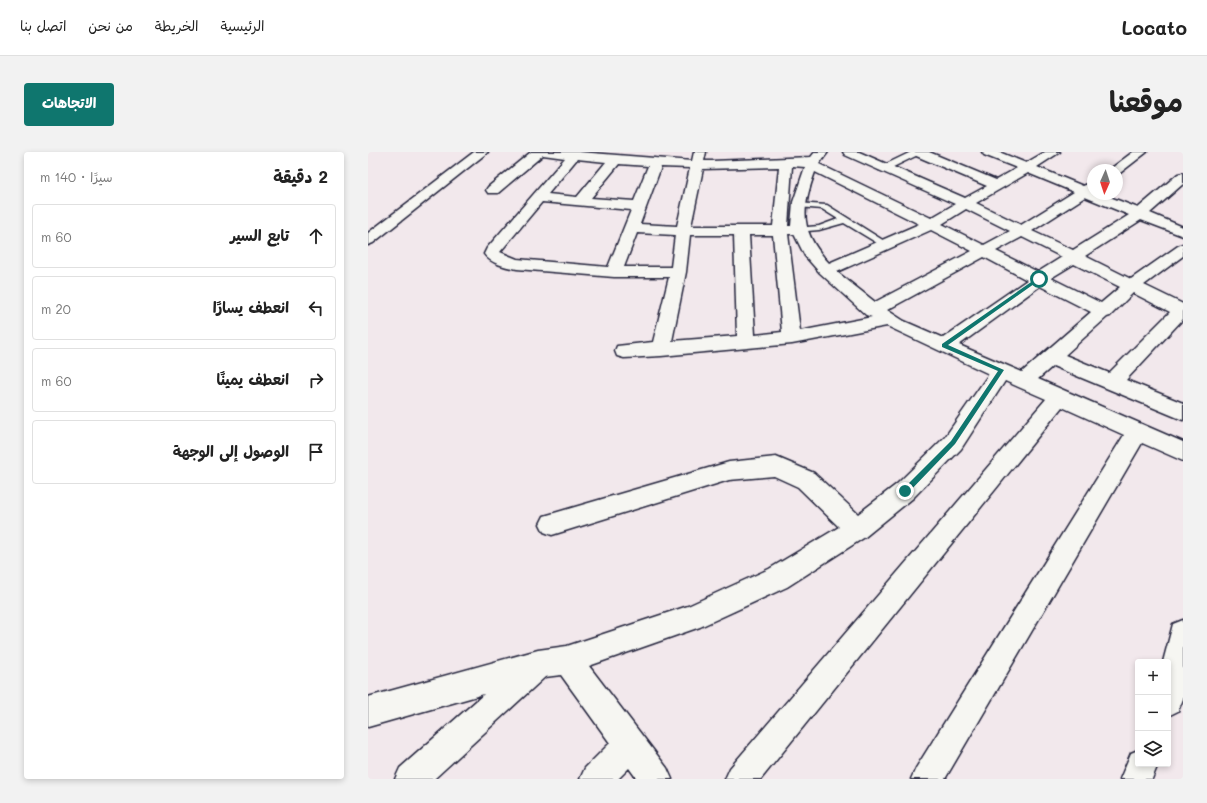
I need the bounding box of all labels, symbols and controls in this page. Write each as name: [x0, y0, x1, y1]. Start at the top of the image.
text: Locato: [1121, 15, 1187, 40]
text: اتصل بنا: [20, 16, 66, 35]
text: من نحن: [88, 16, 133, 35]
text: الخريطة: [155, 16, 199, 35]
text: الرئيسية: [221, 16, 264, 35]
button: الاتجاهات: [24, 83, 114, 126]
text: موقعنا: [1109, 83, 1183, 119]
north arrow: [1087, 164, 1123, 200]
text: 2 دقيقة: [273, 165, 328, 187]
text: سيرًا · 140 m: [40, 168, 113, 185]
text: تابع السير: [230, 225, 289, 245]
icon: ahead: [305, 225, 327, 247]
text: 60 m: [41, 228, 71, 245]
route start: [1030, 270, 1048, 288]
text: انعطف يسارًا: [213, 297, 289, 317]
icon: left: [305, 297, 327, 319]
text: 20 m: [41, 300, 71, 317]
text: انعطف يمينًا: [217, 369, 289, 389]
icon: right: [305, 369, 327, 391]
text: 60 m: [41, 372, 71, 389]
text: الوصول إلى الوجهة: [173, 441, 289, 461]
icon: arrive: [305, 441, 327, 463]
route end: [896, 482, 914, 500]
map controls: [1135, 659, 1171, 767]
button: +: [1135, 659, 1171, 695]
button: −: [1135, 695, 1171, 731]
button: layers: [1135, 731, 1171, 767]

